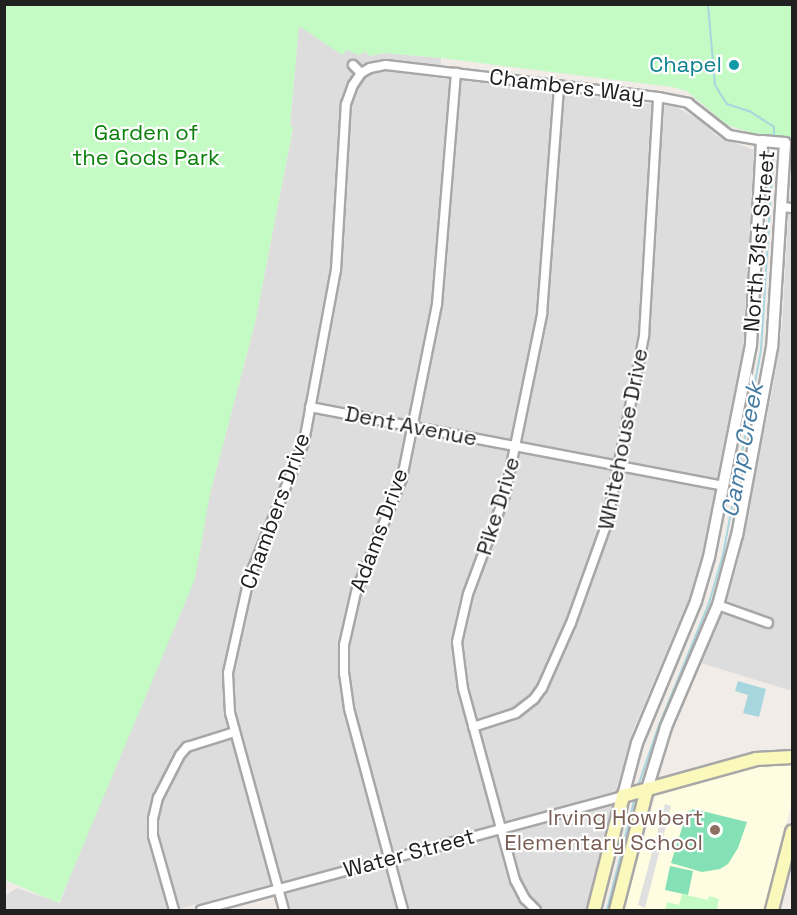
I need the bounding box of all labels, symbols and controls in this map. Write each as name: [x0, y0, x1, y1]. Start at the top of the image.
place label: Chapel: [649, 52, 722, 78]
marker: Chapel: [727, 58, 741, 72]
street label: Chambers Way: [488, 63, 646, 109]
park label: Garden of the Gods Park: [72, 119, 220, 170]
street label: North 31st Street: [738, 149, 780, 333]
street label: Whitehouse Drive: [592, 346, 654, 532]
water label: Camp Creek: [715, 380, 769, 520]
street label: Dent Avenue: [343, 400, 479, 452]
street label: Chambers Drive: [234, 429, 316, 593]
street label: Pike Drive: [471, 454, 525, 558]
street label: Adams Drive: [344, 465, 414, 595]
place label: Irving Howbert Elementary School: [504, 804, 703, 855]
street label: Water Street: [340, 823, 478, 883]
marker: Irving Howbert Elementary School: [708, 823, 722, 837]

